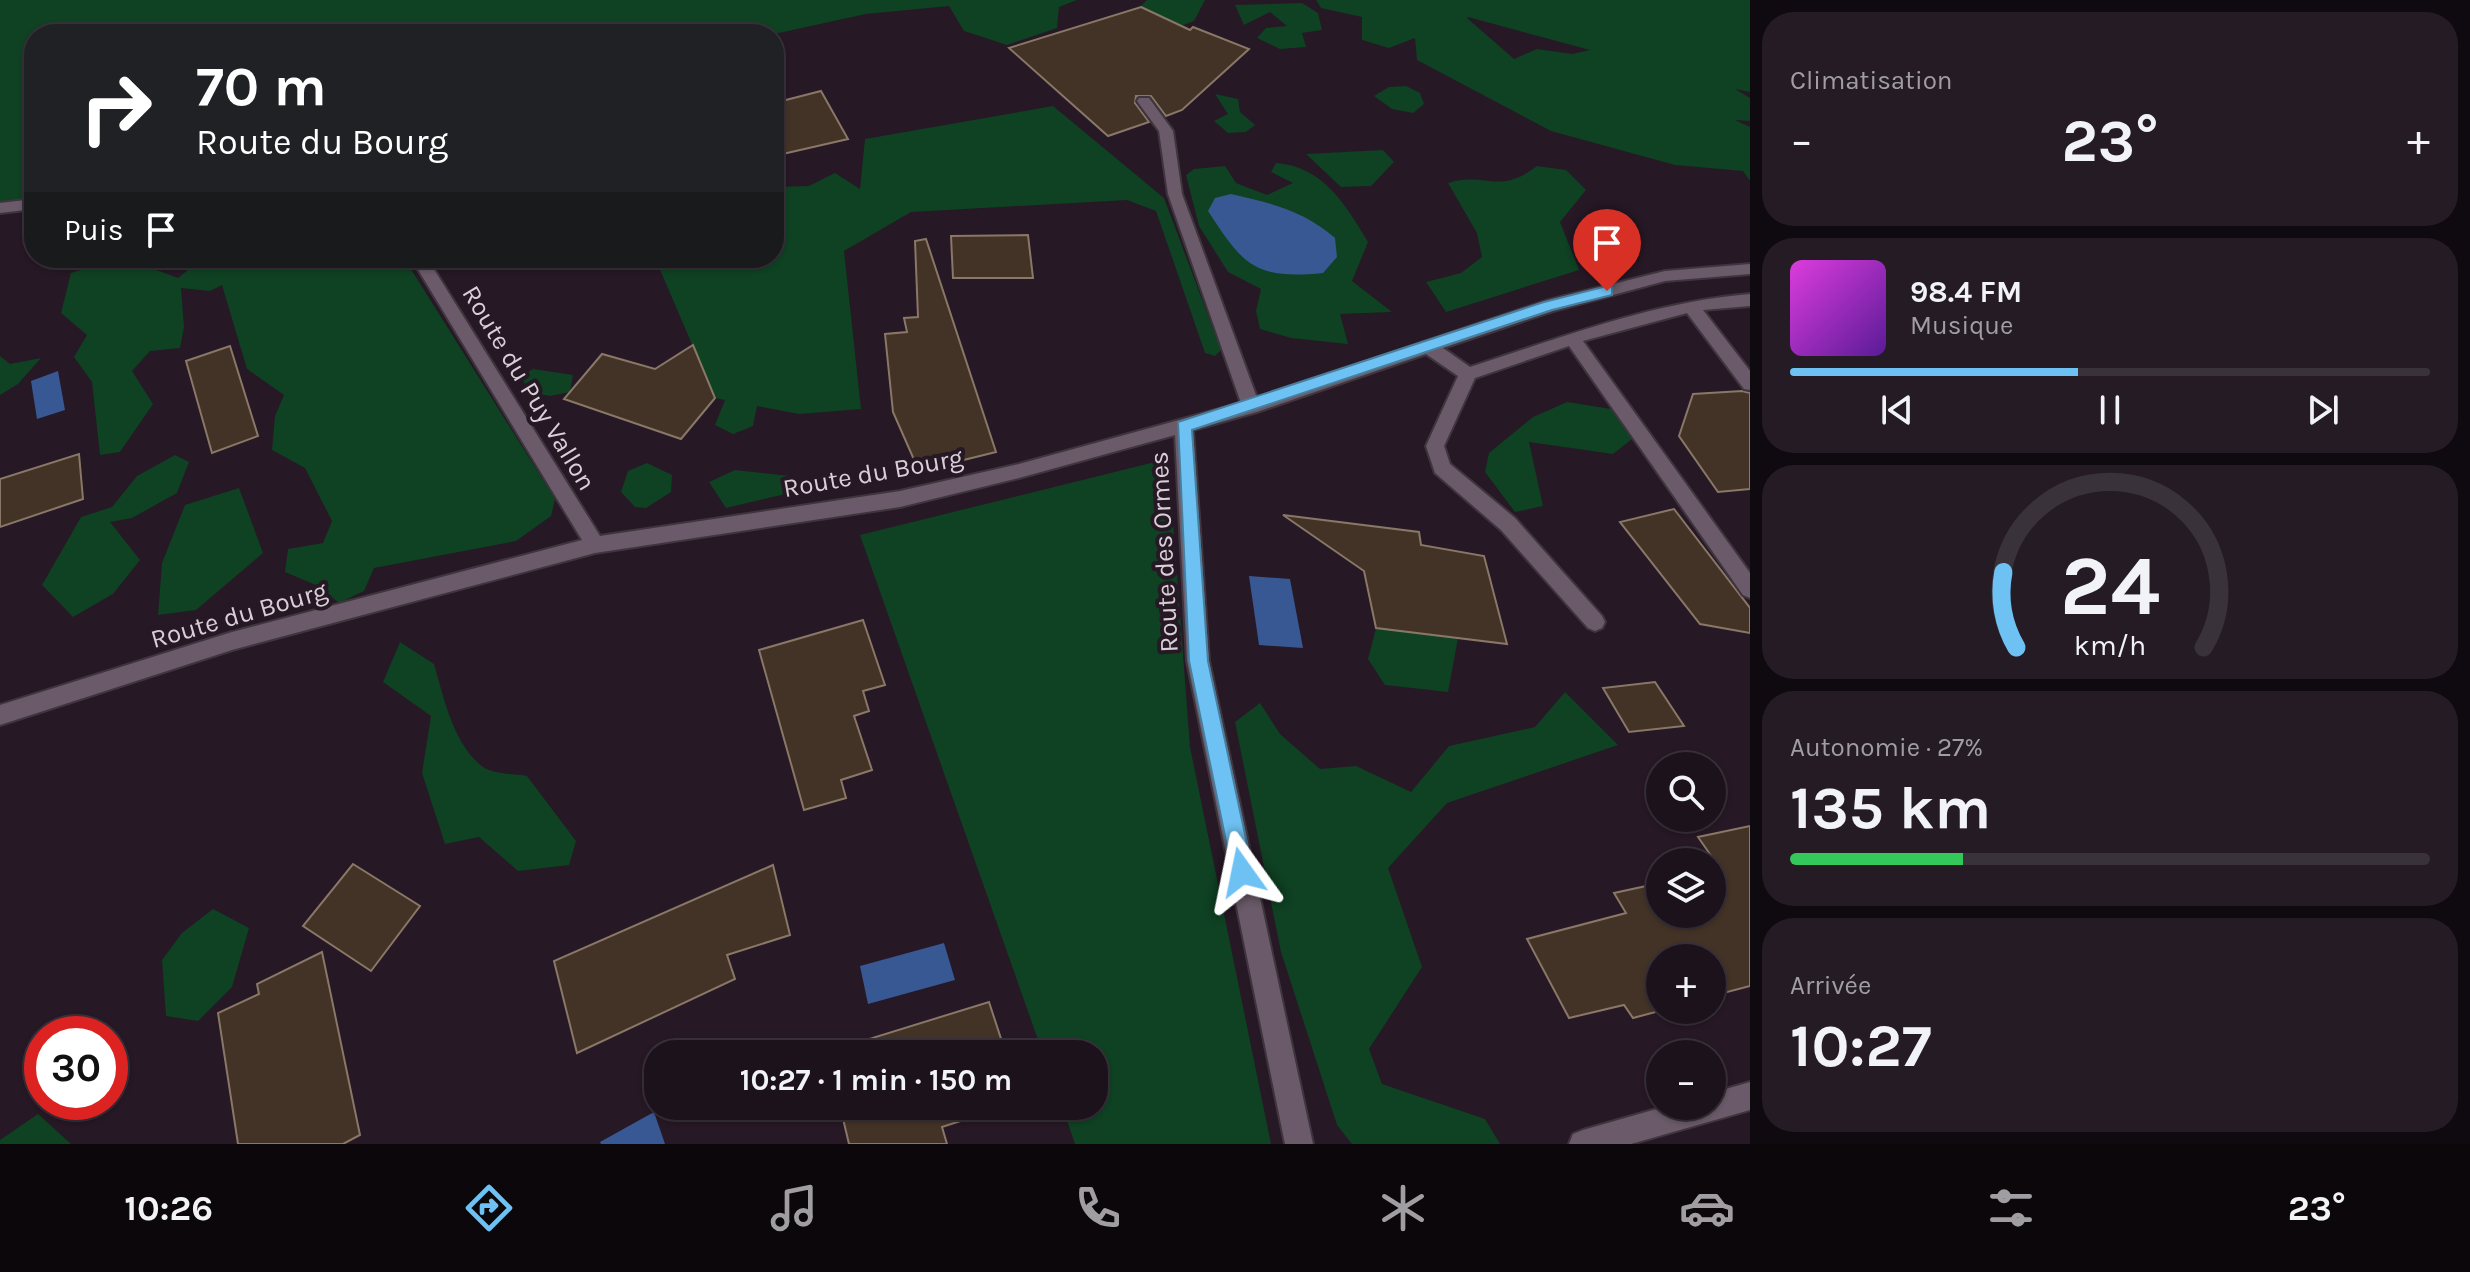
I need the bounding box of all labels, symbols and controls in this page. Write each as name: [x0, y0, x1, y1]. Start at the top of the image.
text: 70 m: [196, 54, 327, 119]
icon: right: [64, 56, 168, 160]
text: Climatisation: [1790, 65, 1953, 96]
text: 23°: [2062, 106, 2158, 176]
text: −: [1790, 115, 1813, 166]
text: +: [2407, 115, 2430, 166]
text: Route du Bourg: [196, 121, 448, 163]
icon: arrive: [139, 208, 183, 252]
pin: [1573, 209, 1641, 291]
text: Puis: [64, 212, 123, 248]
icon: arrive: [1585, 221, 1629, 265]
text: 98.4 FM: [1910, 274, 2022, 310]
street label: Route du Puy Vallon: [456, 280, 602, 496]
text: Musique: [1910, 310, 2013, 341]
icon: previous: [1875, 388, 1919, 432]
icon: pause: [2088, 388, 2132, 432]
icon: next: [2301, 388, 2345, 432]
street label: Route du Bourg: [781, 442, 966, 504]
street label: Route des Ormes: [1143, 451, 1185, 653]
text: 24: [2060, 538, 2160, 635]
street label: Route du Bourg: [147, 575, 331, 655]
text: km/h: [2074, 629, 2146, 662]
text: Autonomie · 27%: [1790, 732, 1983, 763]
map controls: [1646, 752, 1726, 1120]
button: search: [1646, 752, 1726, 832]
text: 135 km: [1790, 773, 1991, 843]
position arrow: [1200, 830, 1284, 914]
button: layers: [1646, 848, 1726, 928]
button: +: [1646, 944, 1726, 1024]
text: Arrivée: [1790, 970, 1871, 1001]
text: 10:27: [1790, 1011, 1932, 1081]
speed limit sign: 30: [24, 1016, 128, 1120]
button: −: [1646, 1040, 1726, 1120]
text: 10:27 · 1 min · 150 m: [740, 1062, 1012, 1098]
icon: directions: [461, 1180, 517, 1236]
icon: music: [766, 1180, 822, 1236]
icon: phone: [1070, 1180, 1126, 1236]
icon: climate: [1375, 1180, 1431, 1236]
icon: car: [1679, 1180, 1735, 1236]
icon: filters: [1983, 1180, 2039, 1236]
text: 10:26: [124, 1187, 213, 1229]
text: 23°: [2288, 1187, 2346, 1229]

